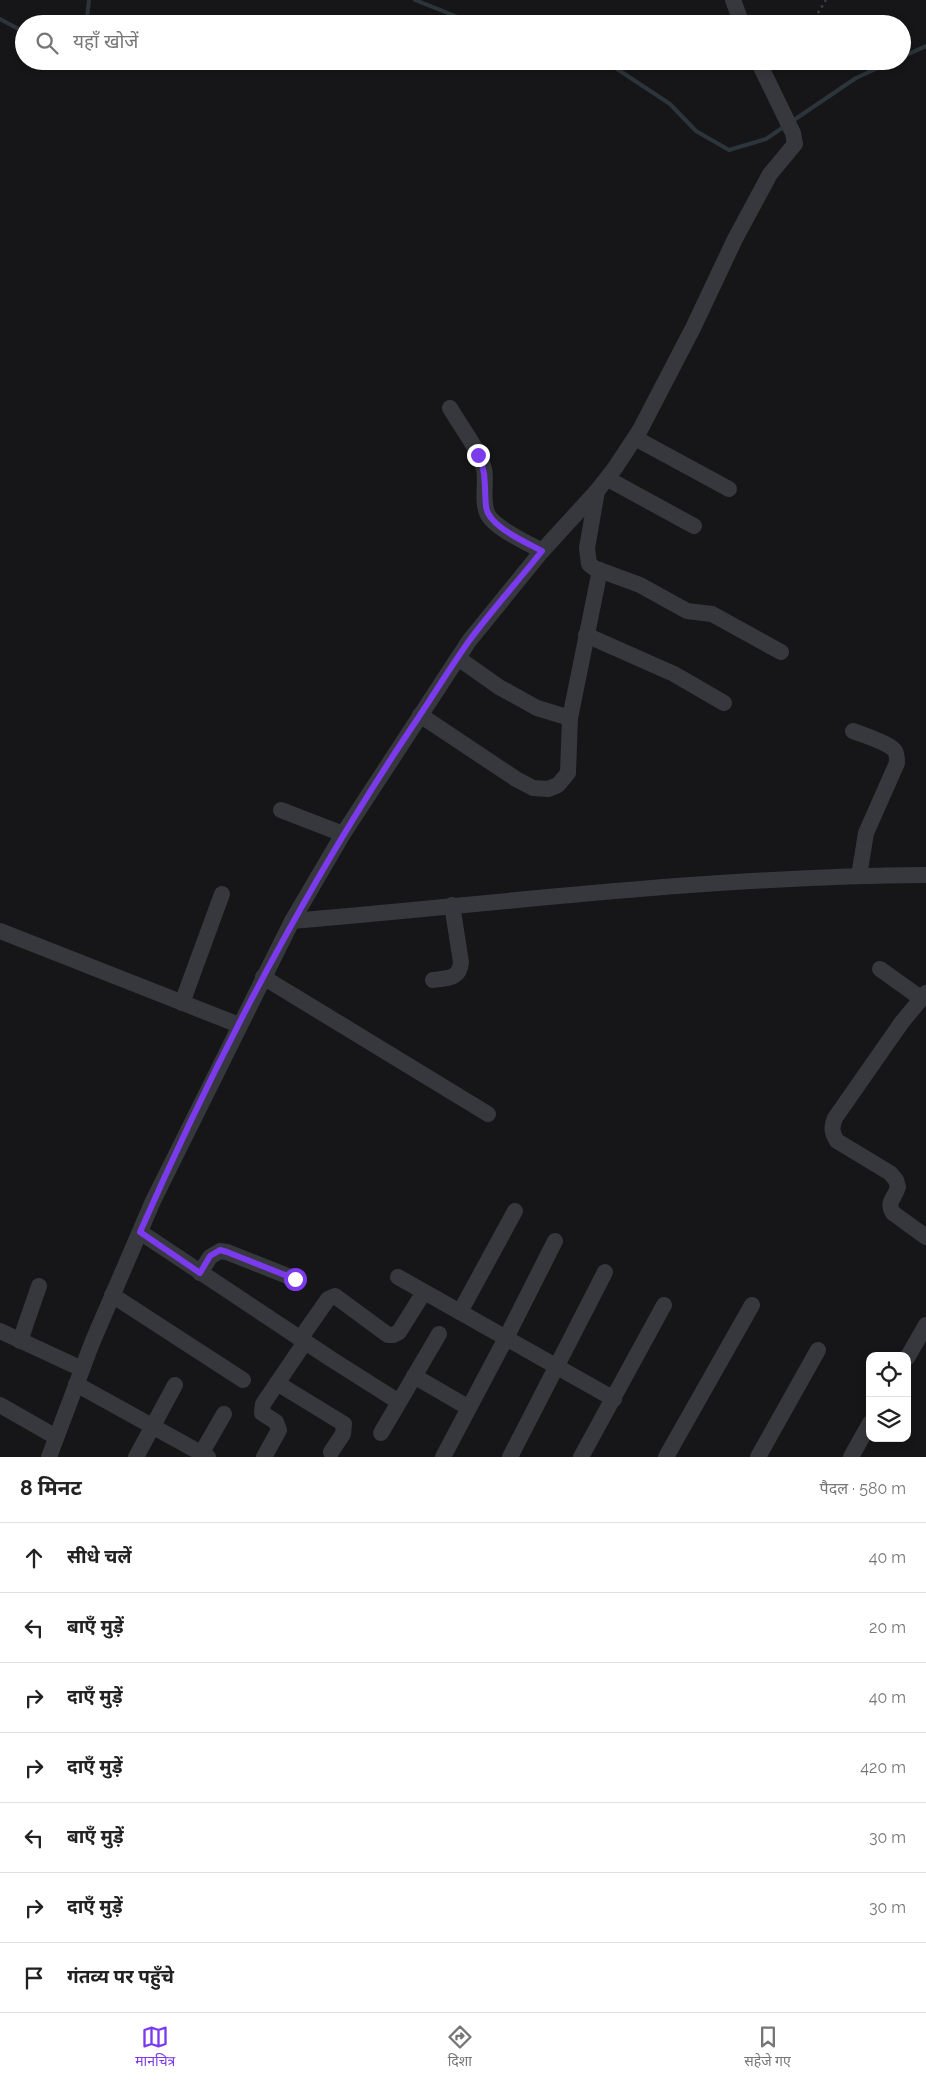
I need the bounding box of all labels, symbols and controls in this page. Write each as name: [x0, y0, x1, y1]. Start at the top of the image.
search box: [15, 15, 911, 70]
icon: search: [33, 29, 61, 57]
text: यहाँ खोजें: [73, 30, 138, 52]
route end: [467, 444, 490, 467]
route start: [284, 1268, 307, 1291]
map controls: [866, 1352, 911, 1442]
button: locate: [866, 1352, 911, 1397]
button: layers: [866, 1397, 911, 1442]
text: 8 मिनट: [20, 1475, 82, 1500]
text: पैदल · 580 m: [820, 1479, 906, 1498]
icon: ahead: [20, 1544, 48, 1572]
text: सीधे चलें: [67, 1545, 131, 1567]
text: 40 m: [869, 1548, 906, 1567]
icon: left: [20, 1614, 48, 1642]
text: बाएँ मुड़ें: [67, 1615, 124, 1637]
text: 20 m: [869, 1618, 906, 1637]
icon: right: [20, 1684, 48, 1712]
text: दाएँ मुड़ें: [67, 1685, 123, 1707]
text: 40 m: [869, 1688, 906, 1707]
icon: right: [20, 1754, 48, 1782]
text: दाएँ मुड़ें: [67, 1755, 123, 1777]
text: 420 m: [860, 1758, 906, 1777]
icon: left: [20, 1824, 48, 1852]
text: बाएँ मुड़ें: [67, 1825, 124, 1847]
text: 30 m: [869, 1828, 906, 1847]
icon: right: [20, 1894, 48, 1922]
text: दाएँ मुड़ें: [67, 1895, 123, 1917]
text: 30 m: [869, 1898, 906, 1917]
icon: arrive: [20, 1964, 48, 1992]
text: गंतव्य पर पहुँचे: [67, 1965, 174, 1987]
tab: मानचित्र: [135, 2023, 175, 2072]
tab: दिशा: [446, 2023, 474, 2072]
tab: सहेजे गए: [744, 2023, 791, 2072]

